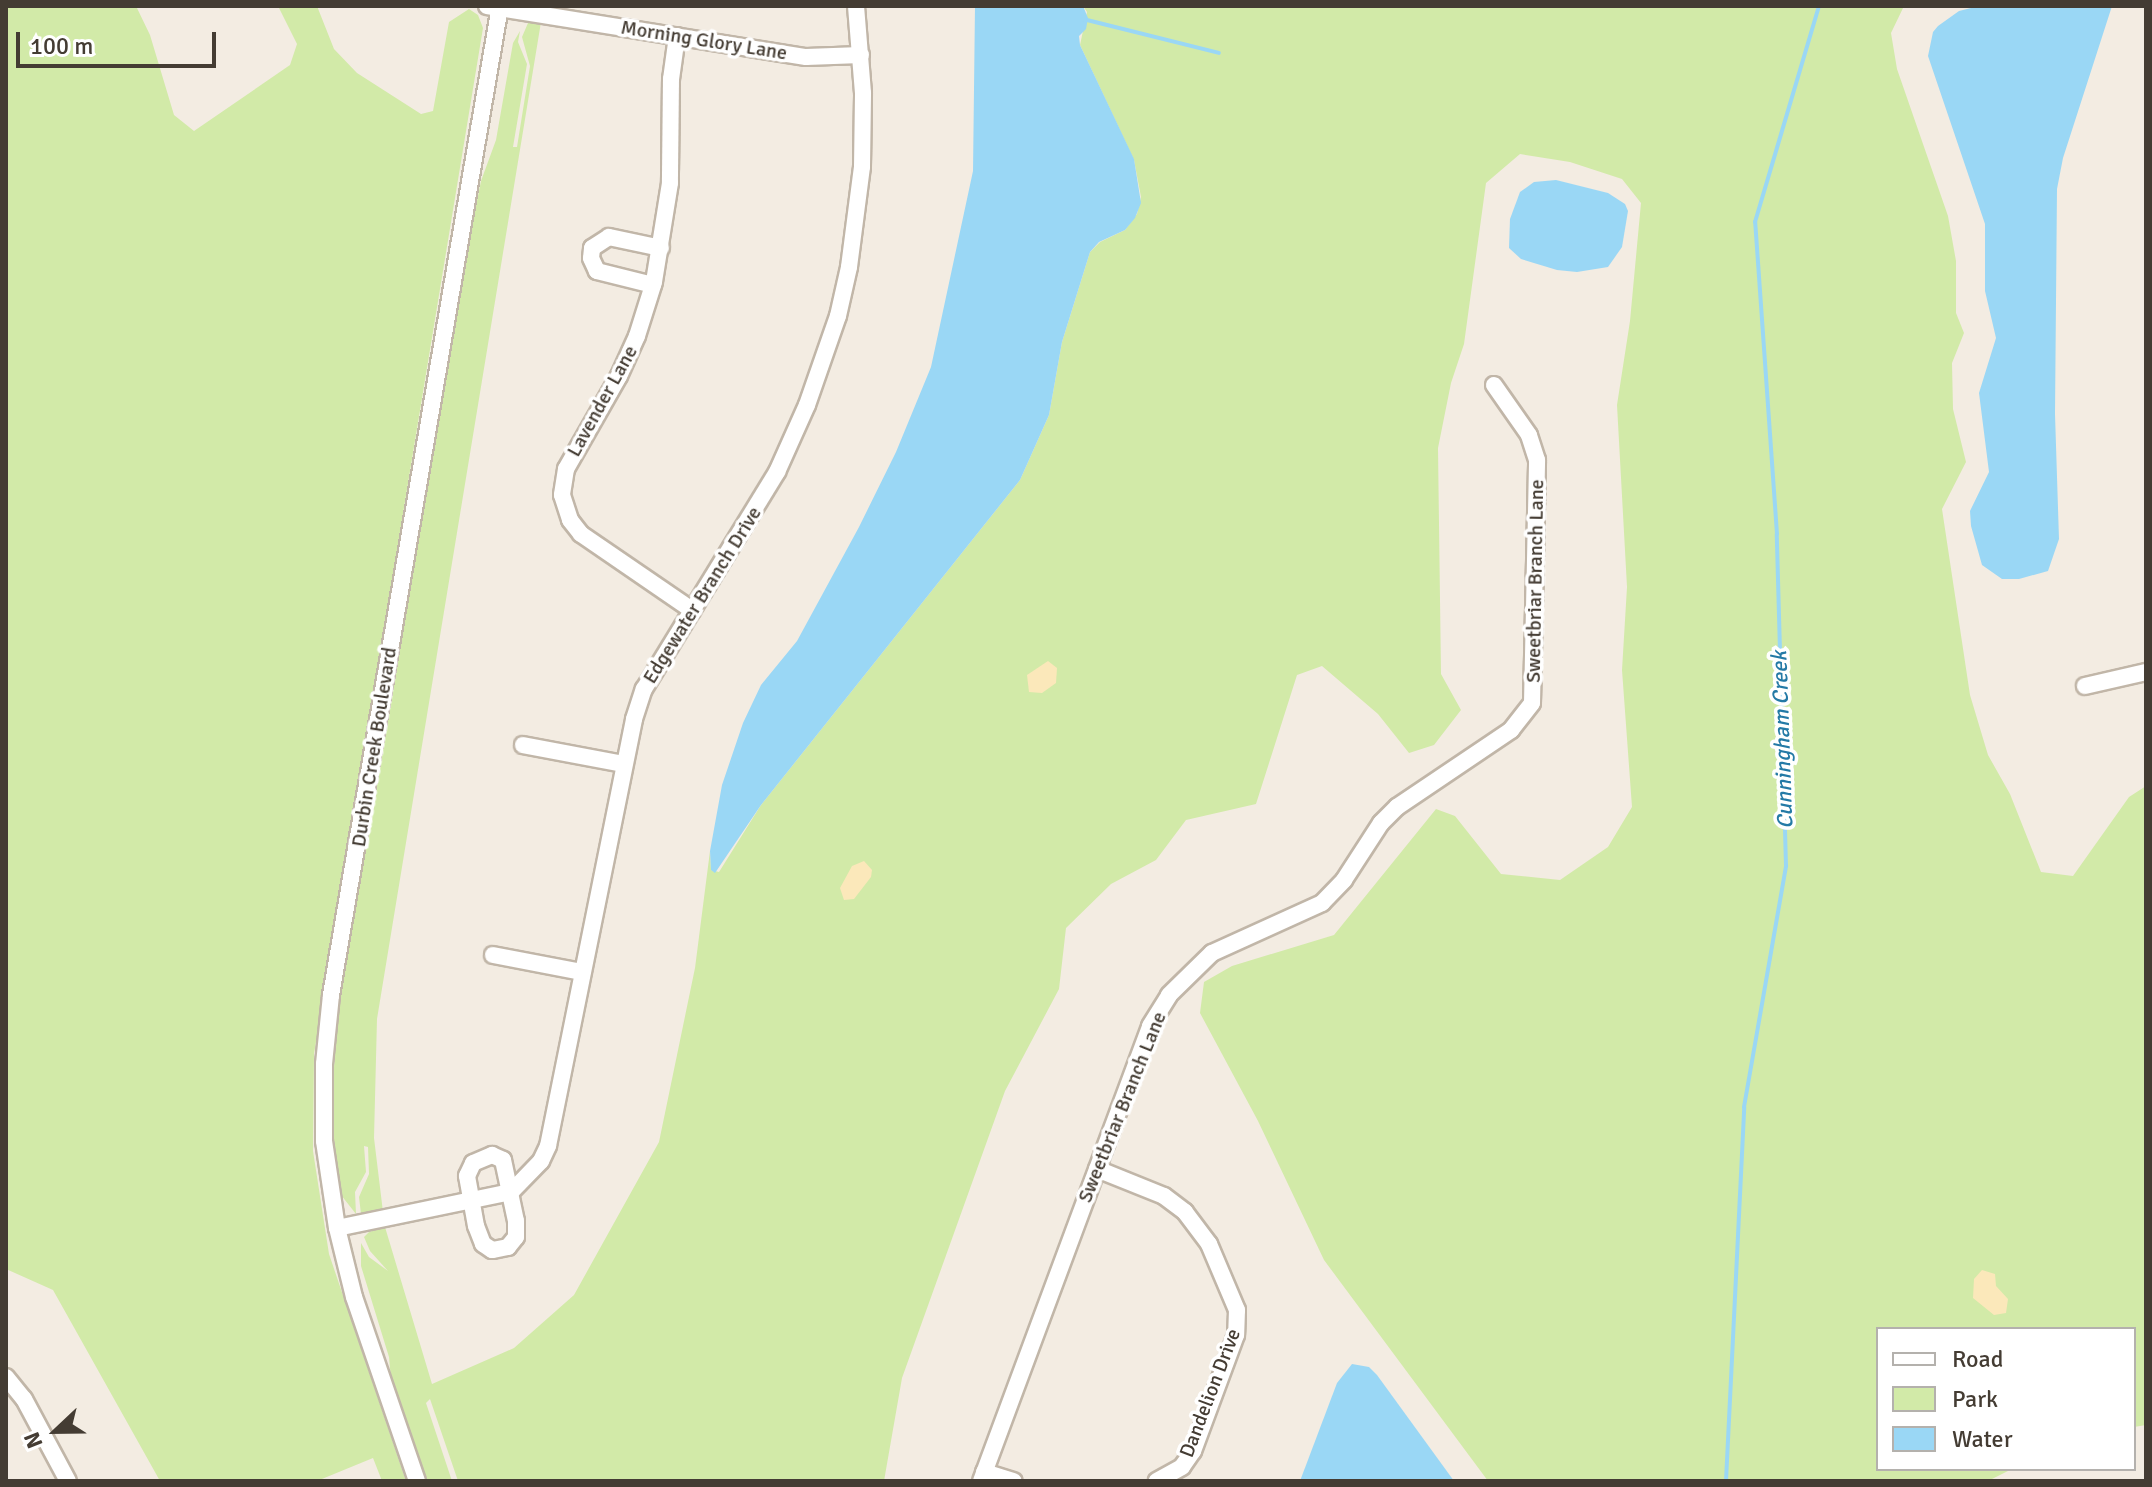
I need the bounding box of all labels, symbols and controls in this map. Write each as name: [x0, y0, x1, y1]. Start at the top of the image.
street label: Morning Glory Lane: [619, 15, 789, 65]
scale bar: [20, 16, 220, 66]
text: 100 m: [30, 31, 93, 61]
street label: Lavender Lane: [562, 341, 642, 461]
street label: Sweetbriar Branch Lane: [1521, 479, 1549, 683]
street label: Edgewater Branch Drive: [638, 502, 766, 688]
street label: Durbin Creek Boulevard: [346, 645, 402, 849]
water label: Cunningham Creek: [1766, 650, 1798, 830]
street label: Sweetbriar Branch Lane: [1073, 1008, 1171, 1206]
street label: Dandelion Drive: [1174, 1325, 1246, 1461]
legend: [1876, 1327, 2136, 1471]
text: Road: [1952, 1344, 2003, 1374]
text: Park: [1952, 1384, 1998, 1414]
north arrow: [16, 1391, 96, 1471]
text: Water: [1952, 1424, 2012, 1454]
text: N: [18, 1428, 49, 1452]

